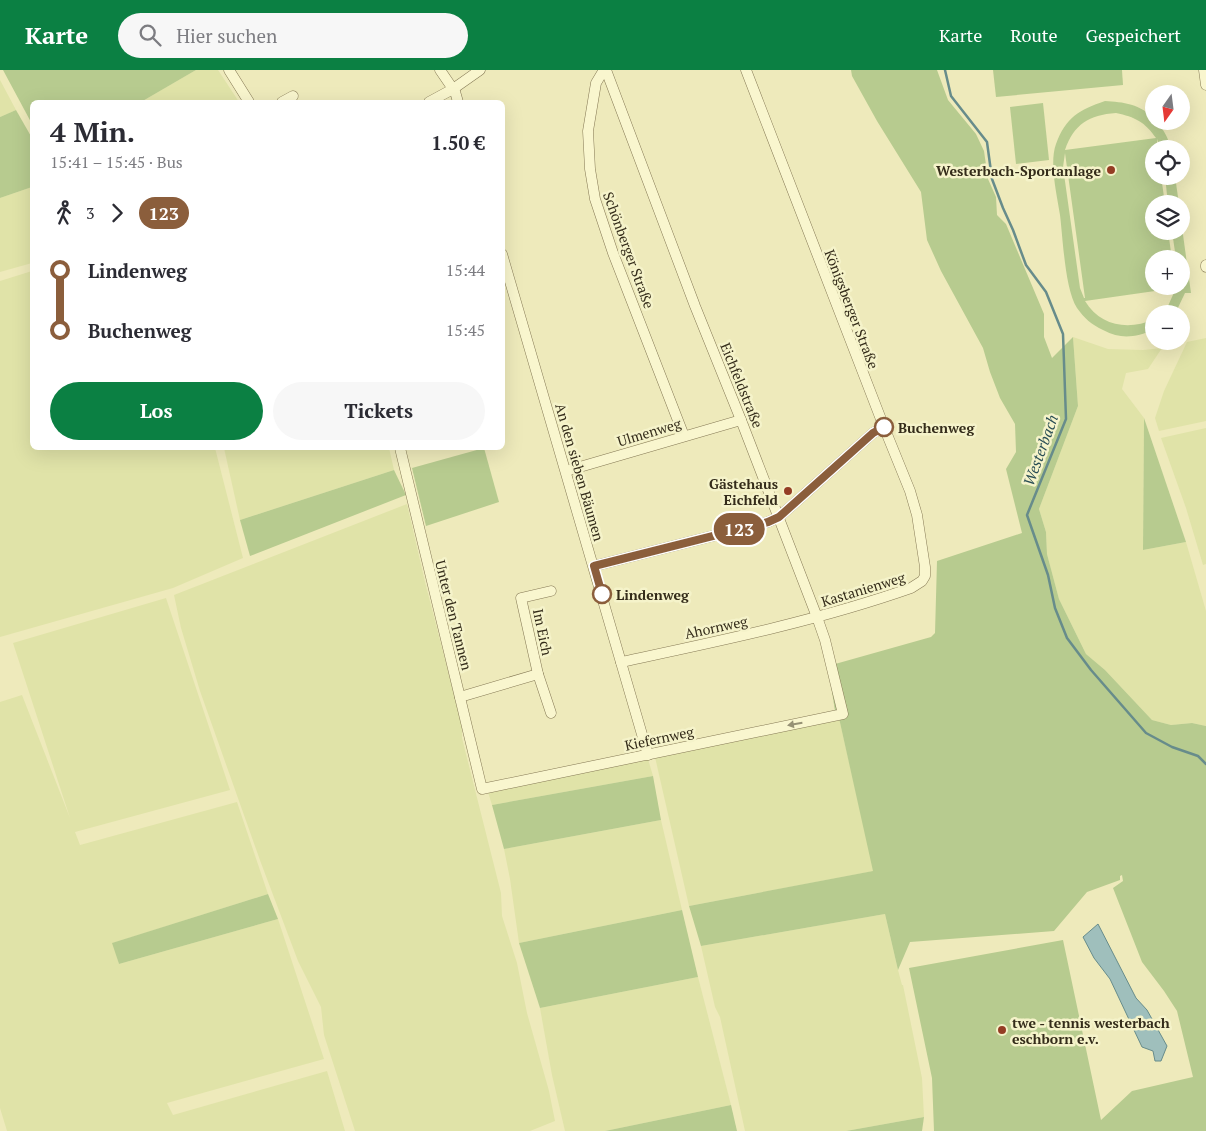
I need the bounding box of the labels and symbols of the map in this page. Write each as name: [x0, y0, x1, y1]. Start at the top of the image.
north arrow: [1145, 85, 1190, 130]
place label: Westerbach-Sportanlage: [936, 161, 1101, 180]
marker: Westerbach-Sportanlage: [1105, 164, 1117, 176]
street label: Schönberger Straße: [599, 189, 659, 311]
street label: Königsberger Straße: [820, 247, 884, 371]
street label: Eichfeldstraße: [716, 340, 768, 430]
street label: An den sieben Bäumen: [551, 401, 609, 544]
water label: Westerbach: [1018, 412, 1062, 488]
street label: Ulmenweg: [615, 413, 684, 451]
marker: Buchenweg: [874, 417, 894, 437]
place label: Buchenweg: [898, 418, 975, 437]
place label: Gästehaus Eichfeld: [709, 474, 779, 509]
marker: Gästehaus Eichfeld: [782, 485, 794, 497]
line badge: 123: [710, 513, 768, 545]
street label: Unter den Tannen: [431, 558, 477, 673]
street label: Kastanienweg: [819, 567, 908, 611]
marker: Lindenweg: [592, 584, 612, 604]
place label: Lindenweg: [616, 585, 690, 604]
street label: Im Eich: [529, 607, 557, 657]
street label: Ahornweg: [683, 611, 750, 643]
one-way arrow: [787, 720, 803, 728]
street label: Kiefernweg: [623, 721, 696, 755]
place label: twe - tennis westerbach eschborn e.v.: [1012, 1013, 1170, 1048]
marker: twe - tennis westerbach eschborn e.v.: [996, 1024, 1008, 1036]

